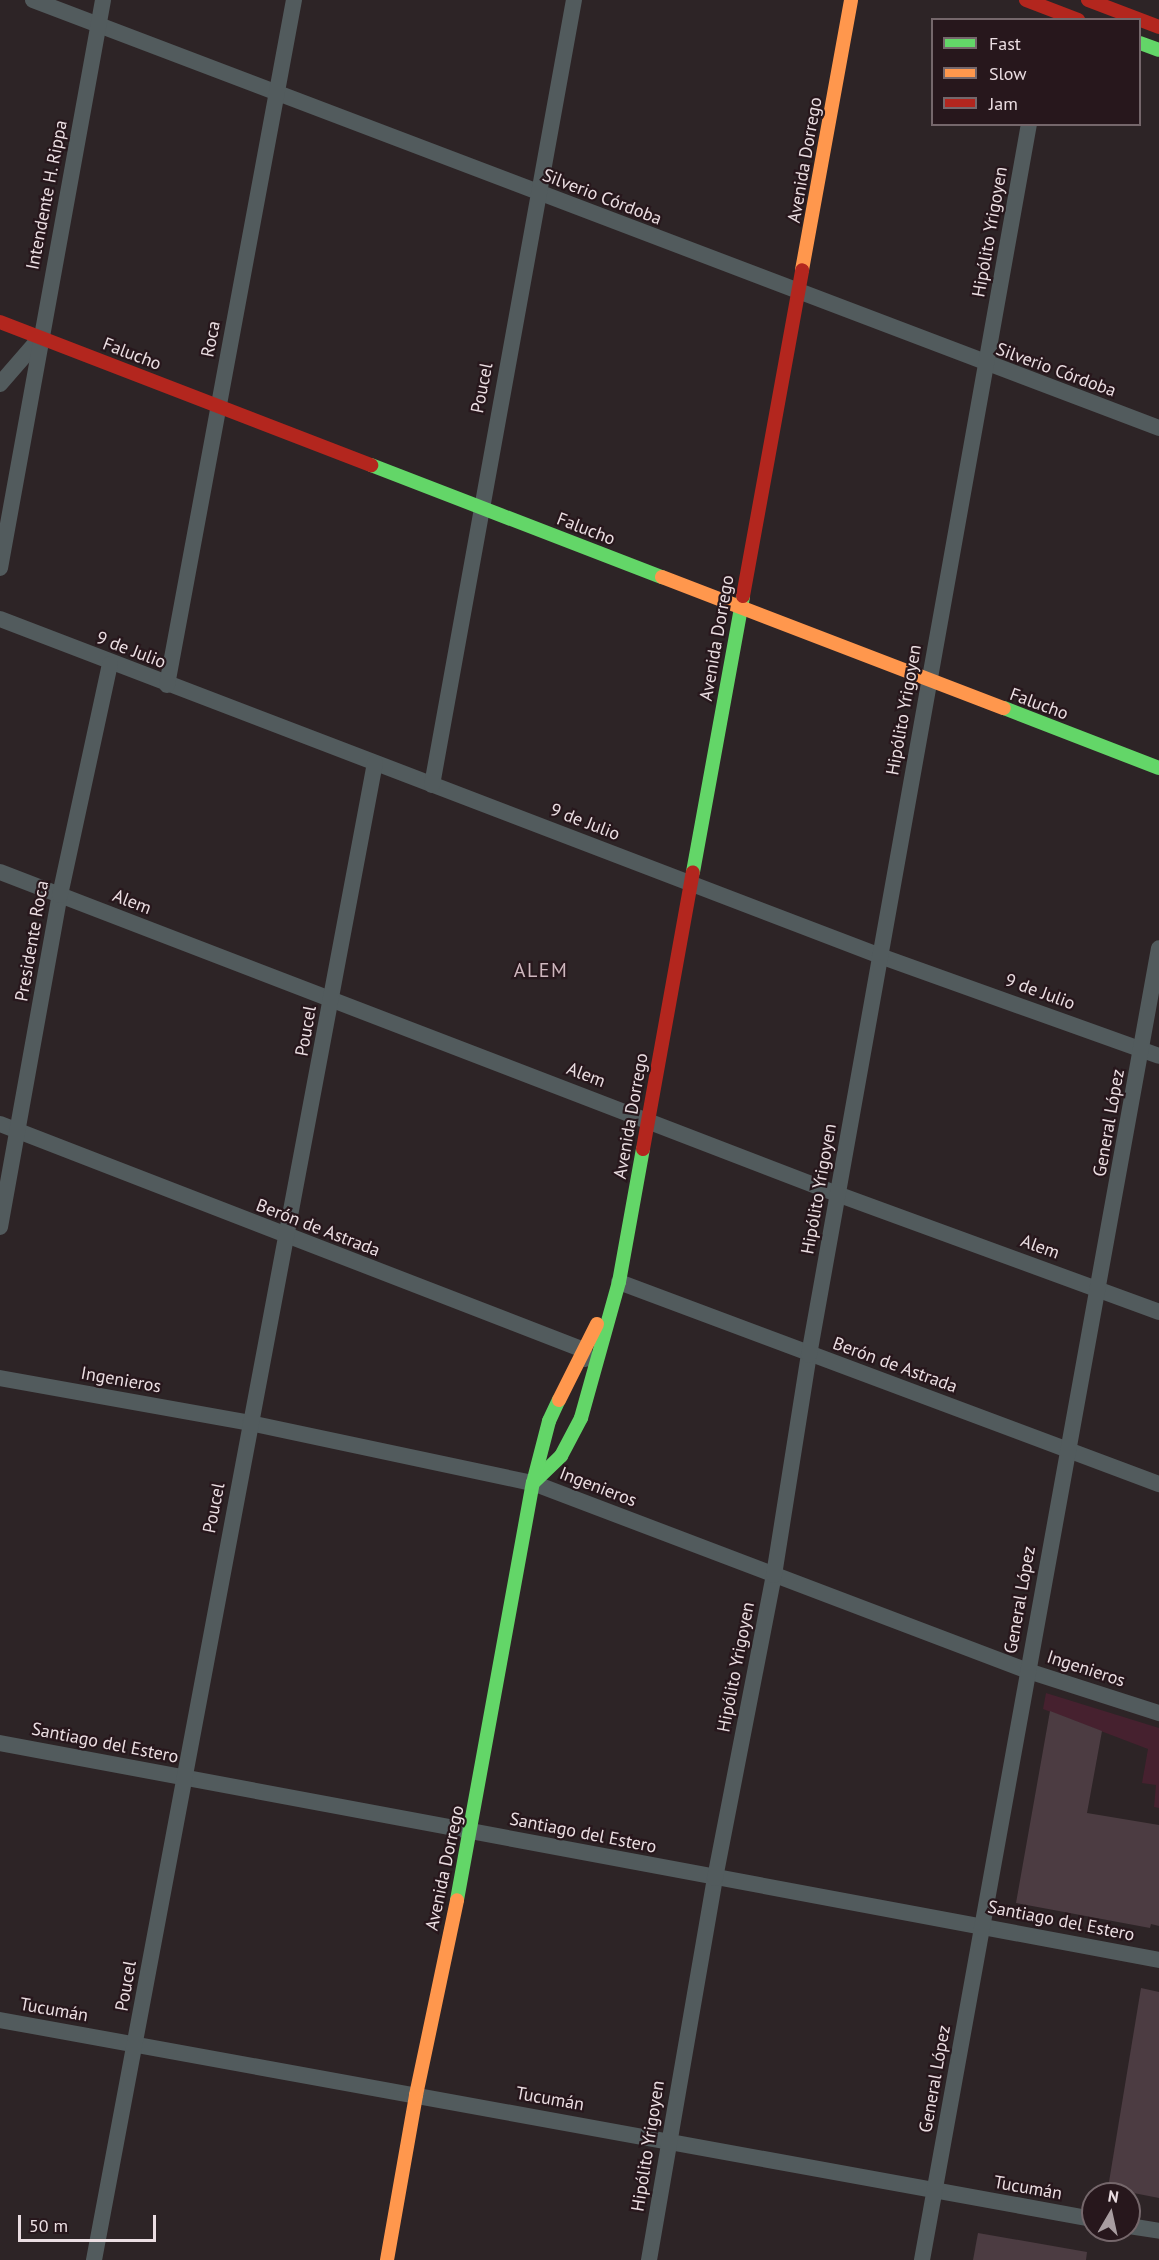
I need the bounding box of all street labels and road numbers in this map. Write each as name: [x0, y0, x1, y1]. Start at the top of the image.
street label: Avenida Dorrego: [783, 95, 827, 225]
street label: Intendente H. Rippa: [22, 118, 72, 272]
street label: Silverio Córdoba: [539, 164, 665, 230]
street label: Hipólito Yrigoyen: [968, 165, 1012, 299]
street label: Roca: [197, 319, 225, 359]
street label: Falucho: [100, 333, 164, 375]
street label: Silverio Córdoba: [993, 338, 1119, 402]
street label: Poucel: [467, 361, 497, 415]
street label: Falucho: [554, 508, 618, 550]
street label: Avenida Dorrego: [695, 573, 739, 703]
street label: 9 de Julio: [93, 627, 169, 673]
street label: Hipólito Yrigoyen: [882, 643, 926, 777]
street label: Falucho: [1007, 683, 1071, 725]
street label: 9 de Julio: [547, 799, 623, 845]
street label: Presidente Roca: [11, 879, 53, 1003]
street label: Alem: [110, 885, 154, 919]
street label: 9 de Julio: [1002, 969, 1078, 1015]
street label: Poucel: [291, 1004, 321, 1058]
street label: Avenida Dorrego: [609, 1051, 653, 1181]
street label: Alem: [564, 1058, 608, 1092]
street label: General López: [1089, 1068, 1129, 1178]
street label: Hipólito Yrigoyen: [797, 1122, 841, 1256]
street label: Berón de Astrada: [253, 1194, 383, 1262]
street label: Alem: [1018, 1230, 1062, 1264]
street label: Berón de Astrada: [829, 1332, 961, 1398]
street label: Ingenieros: [79, 1362, 163, 1398]
street label: Ingenieros: [556, 1462, 640, 1512]
street label: Poucel: [199, 1481, 229, 1535]
street label: General López: [1000, 1545, 1040, 1655]
street label: Hipólito Yrigoyen: [713, 1600, 759, 1734]
street label: Ingenieros: [1044, 1646, 1128, 1692]
street label: Santiago del Estero: [30, 1718, 180, 1768]
street label: Avenida Dorrego: [421, 1803, 469, 1933]
street label: Santiago del Estero: [508, 1808, 658, 1858]
street label: Santiago del Estero: [986, 1896, 1136, 1946]
street label: Poucel: [111, 1959, 141, 2013]
street label: Tucumán: [18, 1993, 90, 2027]
street label: General López: [915, 2024, 955, 2134]
street label: Hipólito Yrigoyen: [627, 2079, 669, 2213]
street label: Tucumán: [514, 2082, 586, 2116]
street label: Tucumán: [992, 2171, 1064, 2205]

